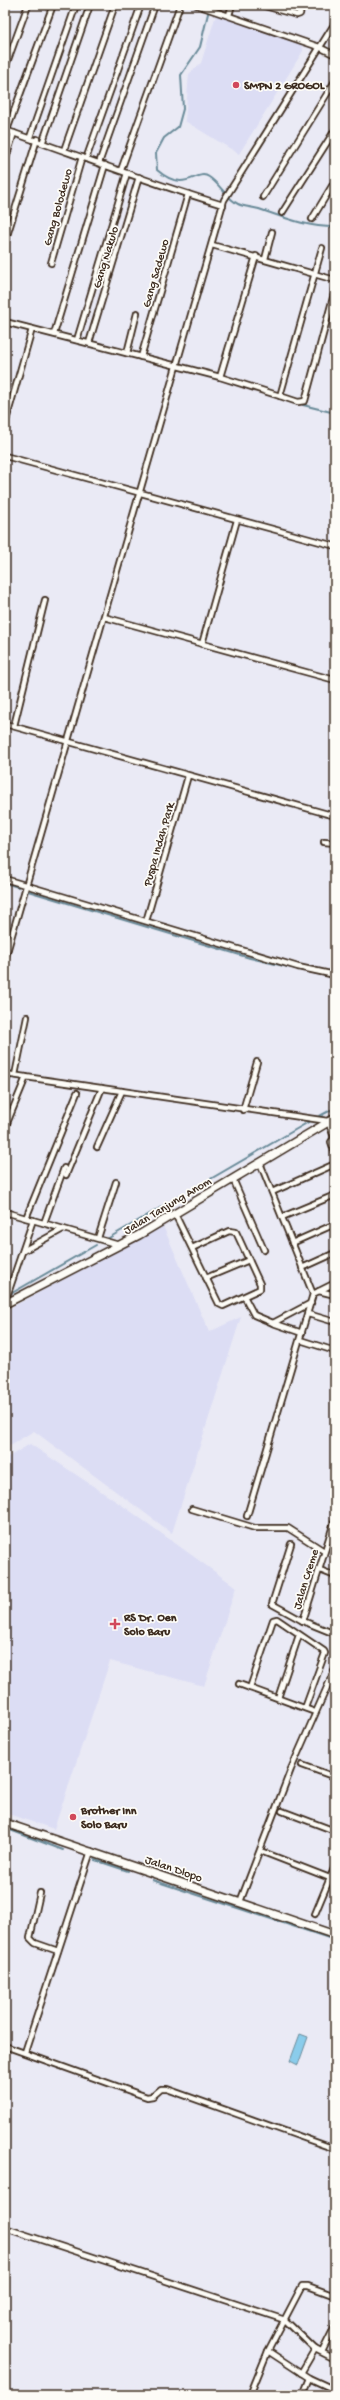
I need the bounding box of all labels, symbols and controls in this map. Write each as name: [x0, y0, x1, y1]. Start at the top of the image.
marker: SMPN 2 GROGOL: [231, 80, 241, 90]
place label: SMPN 2 GROGOL: [244, 80, 326, 94]
street label: Gang Bolodewo: [41, 167, 77, 248]
street label: Gang Nakulo: [91, 225, 123, 290]
street label: Gang Sadewo: [140, 238, 173, 309]
street label: Puspa Indah Park: [141, 799, 179, 889]
street label: Jalan Tanjung Anom: [122, 1175, 215, 1238]
street label: Jalan Creme: [291, 1547, 323, 1612]
place label: RS Dr. Oen Solo Baru: [123, 1612, 177, 1640]
marker: RS Dr. Oen Solo Baru: [109, 1618, 121, 1630]
place label: Brother Inn Solo Baru: [80, 1805, 137, 1833]
marker: Brother Inn Solo Baru: [68, 1812, 78, 1822]
street label: Jalan Dlopo: [143, 1854, 204, 1886]

